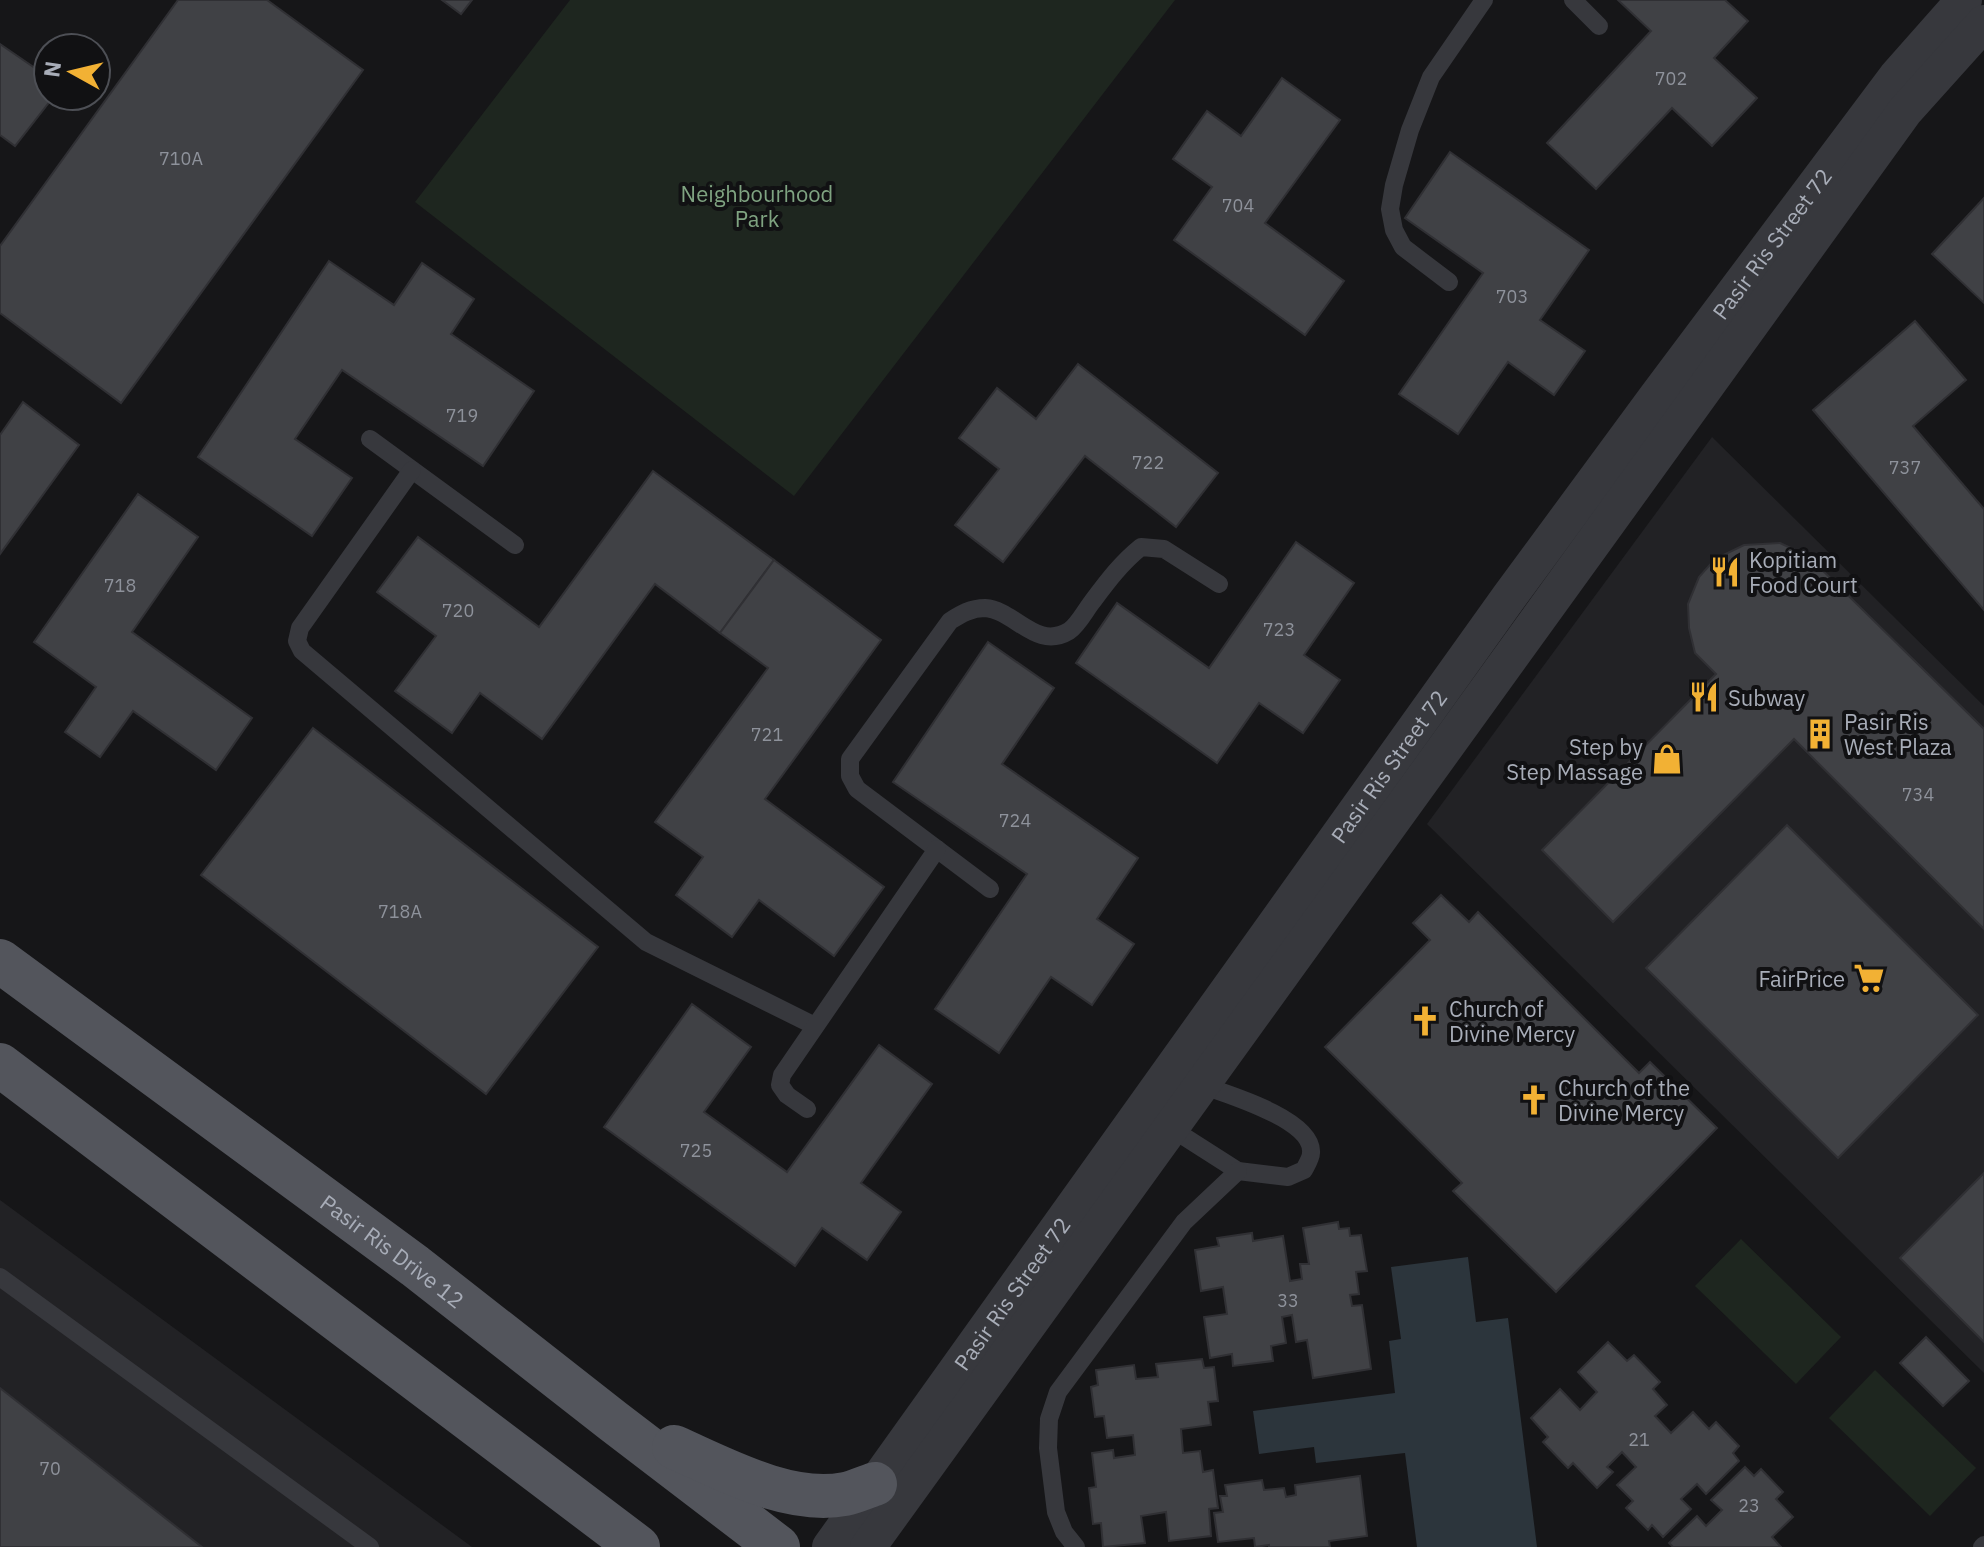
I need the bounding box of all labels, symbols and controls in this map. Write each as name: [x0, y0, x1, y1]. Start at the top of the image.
north arrow: [32, 32, 112, 112]
text: N: [36, 59, 67, 79]
house number: 702: [1655, 67, 1687, 90]
house number: 710A: [159, 147, 203, 170]
street label: Pasir Ris Street 72: [1705, 162, 1837, 325]
park label: Neighbourhood Park: [681, 179, 833, 233]
house number: 704: [1222, 194, 1254, 217]
house number: 703: [1496, 285, 1528, 308]
house number: 719: [446, 404, 478, 427]
house number: 722: [1132, 451, 1164, 474]
house number: 737: [1889, 456, 1921, 479]
place label: Kopitiam Food Court: [1749, 545, 1858, 599]
restaurant icon: Kopitiam Food Court: [1708, 555, 1742, 589]
house number: 718: [104, 574, 136, 597]
house number: 720: [442, 599, 474, 622]
house number: 723: [1263, 618, 1295, 641]
restaurant icon: Subway: [1687, 680, 1721, 714]
place label: Subway: [1728, 683, 1805, 712]
street label: Pasir Ris Street 72: [1324, 684, 1453, 848]
place label: Pasir Ris West Plaza: [1844, 707, 1952, 761]
building icon: Pasir Ris West Plaza: [1803, 717, 1837, 751]
house number: 721: [751, 723, 783, 746]
place label: Step by Step Massage: [1506, 732, 1643, 786]
shop icon: Step by Step Massage: [1650, 742, 1684, 776]
house number: 734: [1902, 783, 1934, 806]
house number: 724: [999, 809, 1031, 832]
house number: 718A: [378, 900, 422, 923]
supermarket icon: FairPrice: [1852, 961, 1886, 995]
place label: FairPrice: [1759, 964, 1845, 993]
place label: Church of Divine Mercy: [1449, 994, 1575, 1048]
church icon: Church of Divine Mercy: [1408, 1004, 1442, 1038]
place label: Church of the Divine Mercy: [1558, 1073, 1690, 1127]
church icon: Church of the Divine Mercy: [1517, 1083, 1551, 1117]
house number: 725: [680, 1139, 712, 1162]
street label: Pasir Ris Drive 12: [315, 1187, 471, 1314]
street label: Pasir Ris Street 72: [947, 1211, 1076, 1376]
house number: 33: [1277, 1289, 1299, 1312]
house number: 21: [1628, 1428, 1650, 1451]
house number: 70: [39, 1457, 61, 1480]
house number: 23: [1738, 1494, 1760, 1517]

